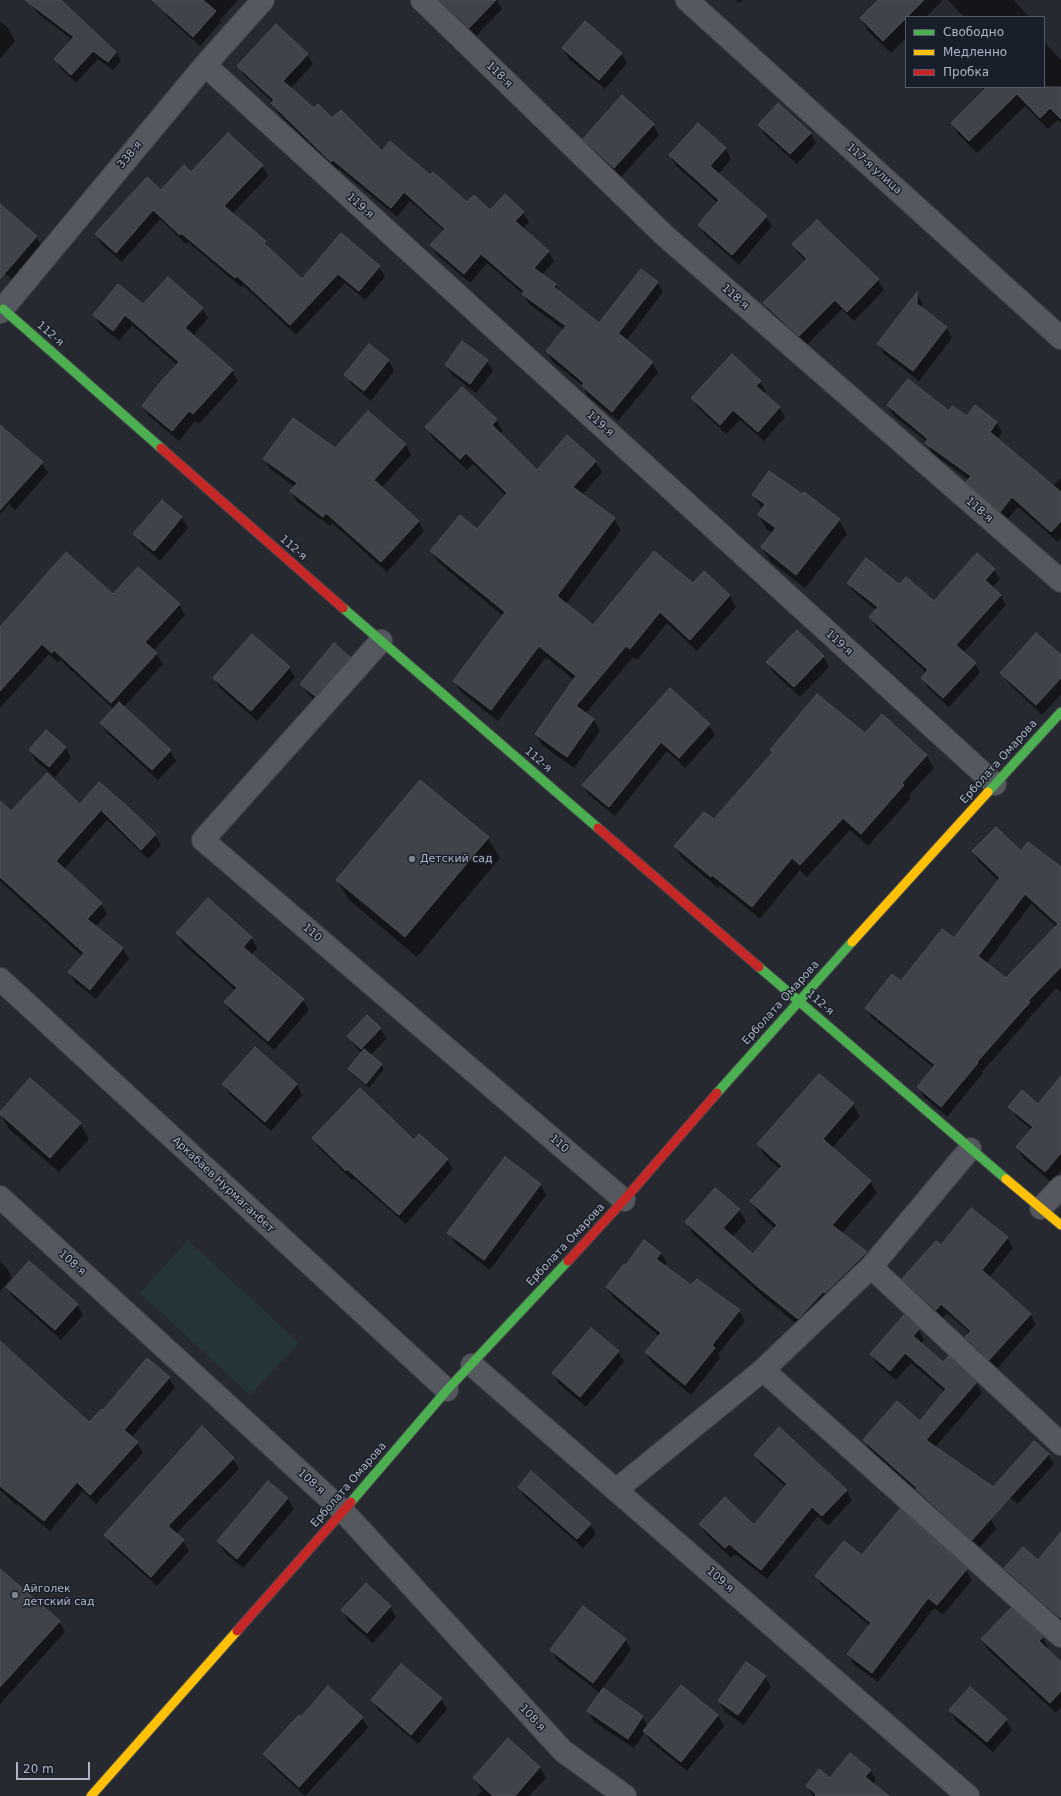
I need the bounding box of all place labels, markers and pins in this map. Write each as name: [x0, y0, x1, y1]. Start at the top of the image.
place label: Детский сад: [420, 852, 493, 866]
marker: Детский сад: [407, 854, 417, 864]
place label: Айголек детский сад: [23, 1582, 95, 1608]
marker: Айголек детский сад: [10, 1590, 20, 1600]

